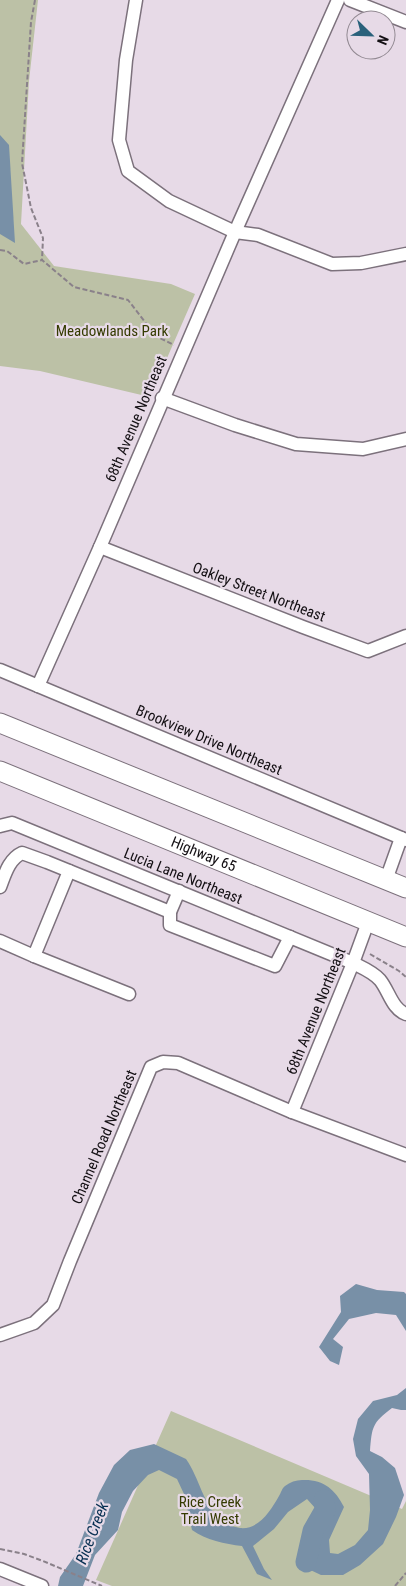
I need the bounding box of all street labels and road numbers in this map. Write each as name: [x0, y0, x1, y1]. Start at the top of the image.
street label: 68th Avenue Northeast: [101, 353, 171, 485]
street label: Oakley Street Northeast: [190, 558, 328, 626]
street label: Brookview Drive Northeast: [133, 701, 285, 779]
street label: Highway 65: [168, 833, 239, 876]
street label: Lucia Lane Northeast: [121, 844, 245, 908]
street label: 68th Avenue Northeast: [282, 945, 350, 1077]
street label: Channel Road Northeast: [68, 1067, 140, 1207]

